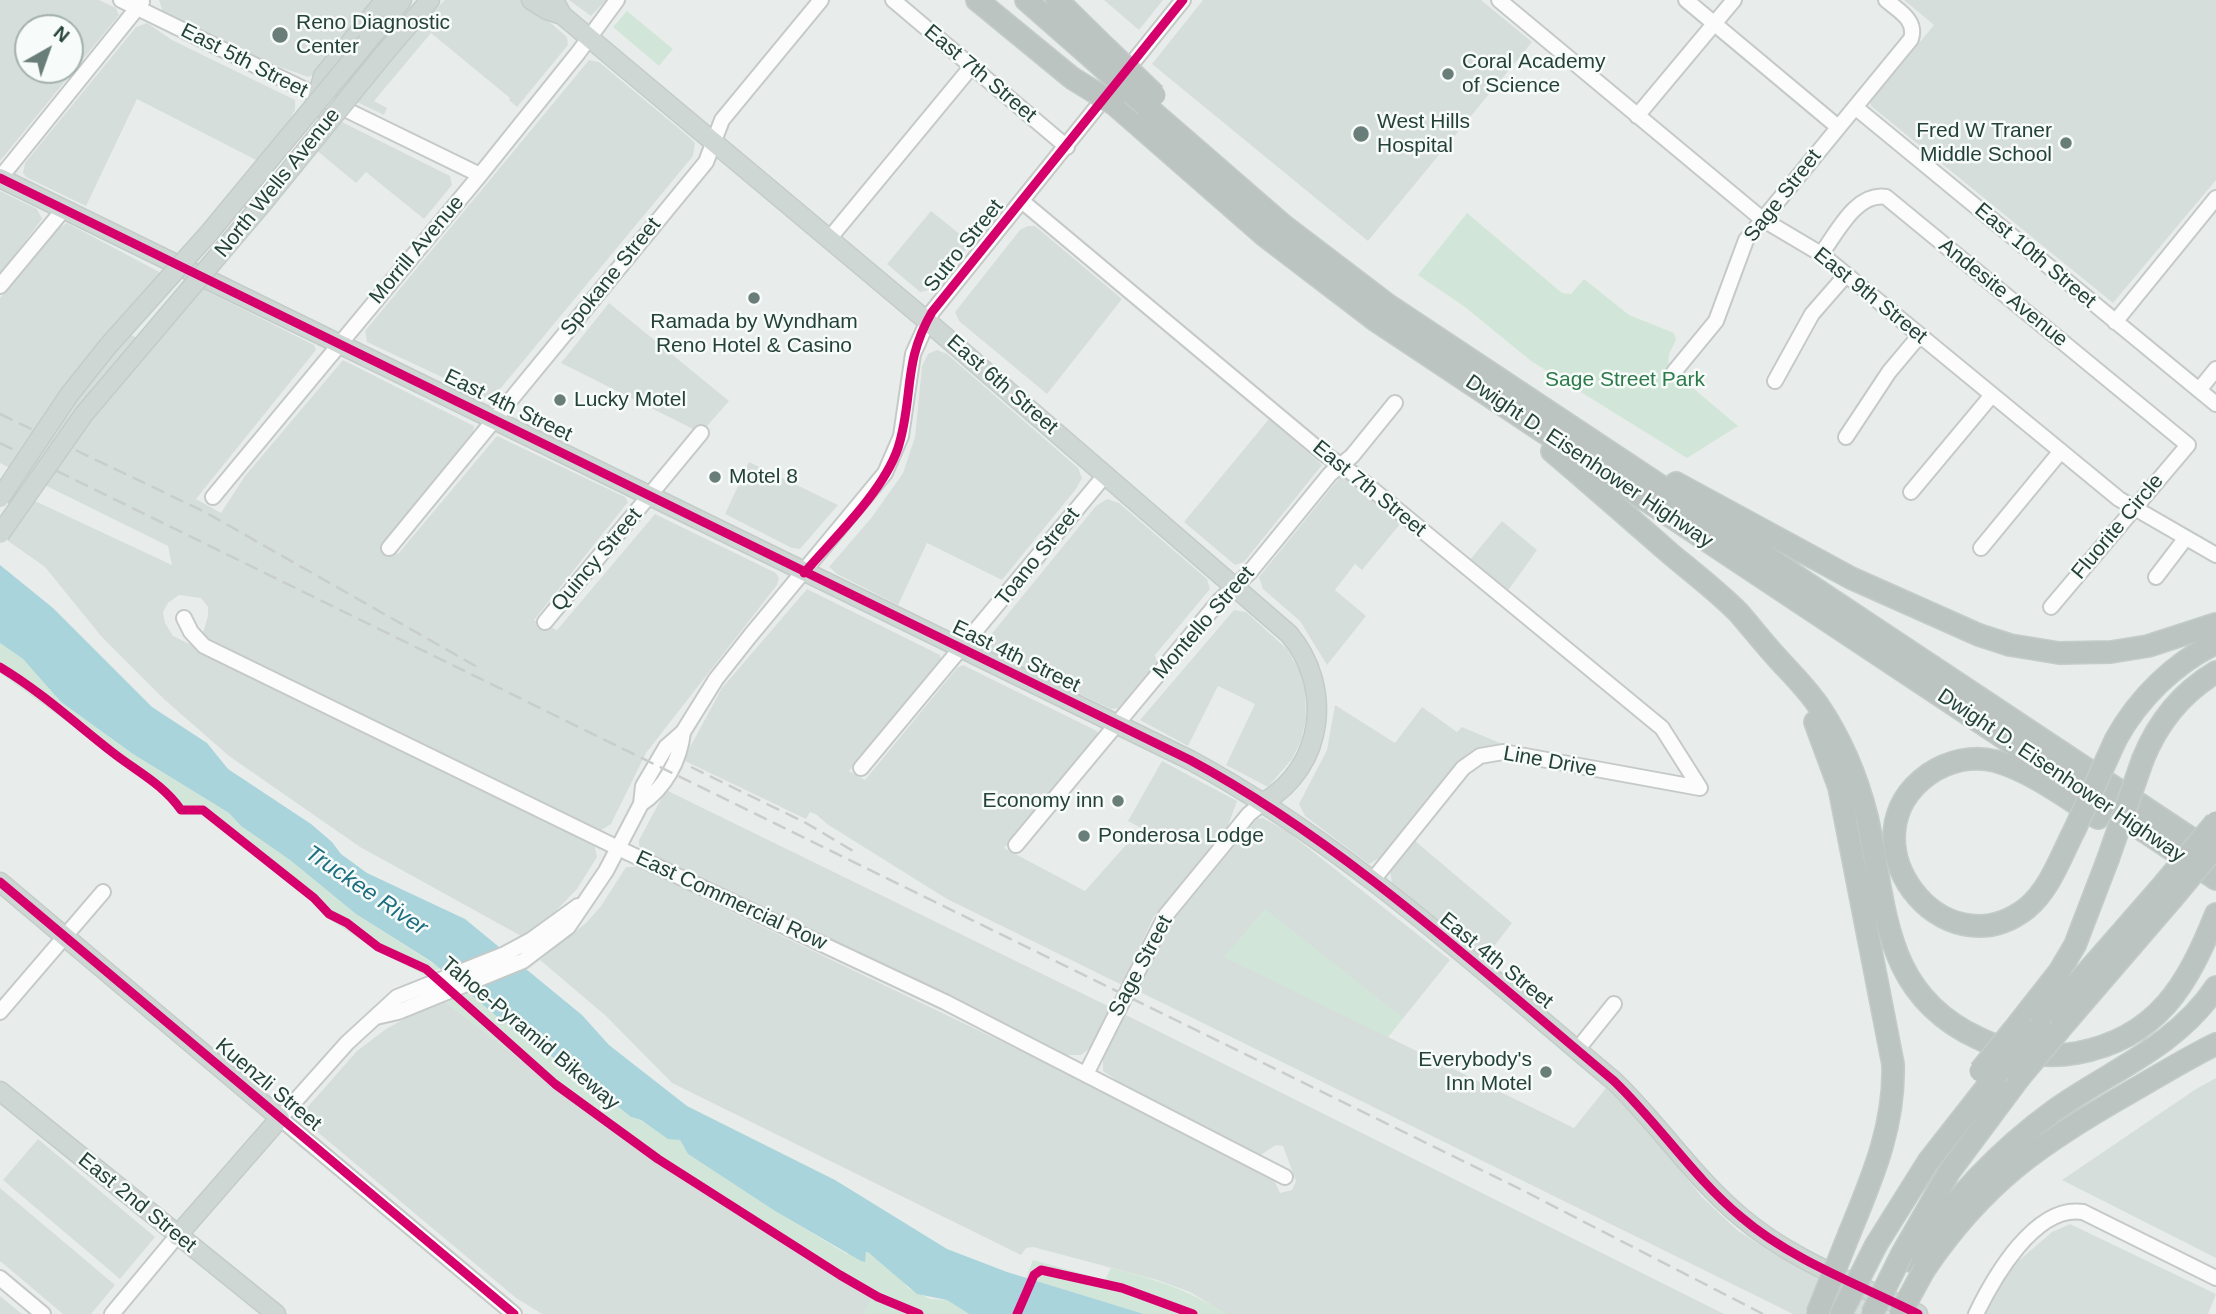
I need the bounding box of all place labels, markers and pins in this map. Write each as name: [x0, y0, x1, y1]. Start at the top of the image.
place label: Reno Diagnostic Center: [296, 10, 450, 60]
marker: Reno Diagnostic Center: [270, 25, 290, 45]
place label: Coral Academy of Science: [1462, 49, 1606, 99]
marker: Coral Academy of Science: [1440, 66, 1456, 82]
place label: West Hills Hospital: [1377, 109, 1470, 159]
place label: Fred W Traner Middle School: [1916, 118, 2052, 168]
marker: West Hills Hospital: [1351, 124, 1371, 144]
marker: Fred W Traner Middle School: [2058, 135, 2074, 151]
marker: Ramada by Wyndham Reno Hotel & Casino: [746, 290, 762, 306]
place label: Ramada by Wyndham Reno Hotel & Casino: [650, 309, 858, 359]
place label: Lucky Motel: [574, 387, 686, 413]
marker: Lucky Motel: [552, 392, 568, 408]
place label: Motel 8: [729, 464, 798, 490]
marker: Motel 8: [707, 469, 723, 485]
place label: Economy inn: [983, 788, 1104, 814]
marker: Economy inn: [1110, 793, 1126, 809]
place label: Ponderosa Lodge: [1098, 823, 1264, 849]
marker: Ponderosa Lodge: [1076, 828, 1092, 844]
place label: Everybody's Inn Motel: [1418, 1047, 1532, 1097]
marker: Everybody's Inn Motel: [1538, 1064, 1554, 1080]

